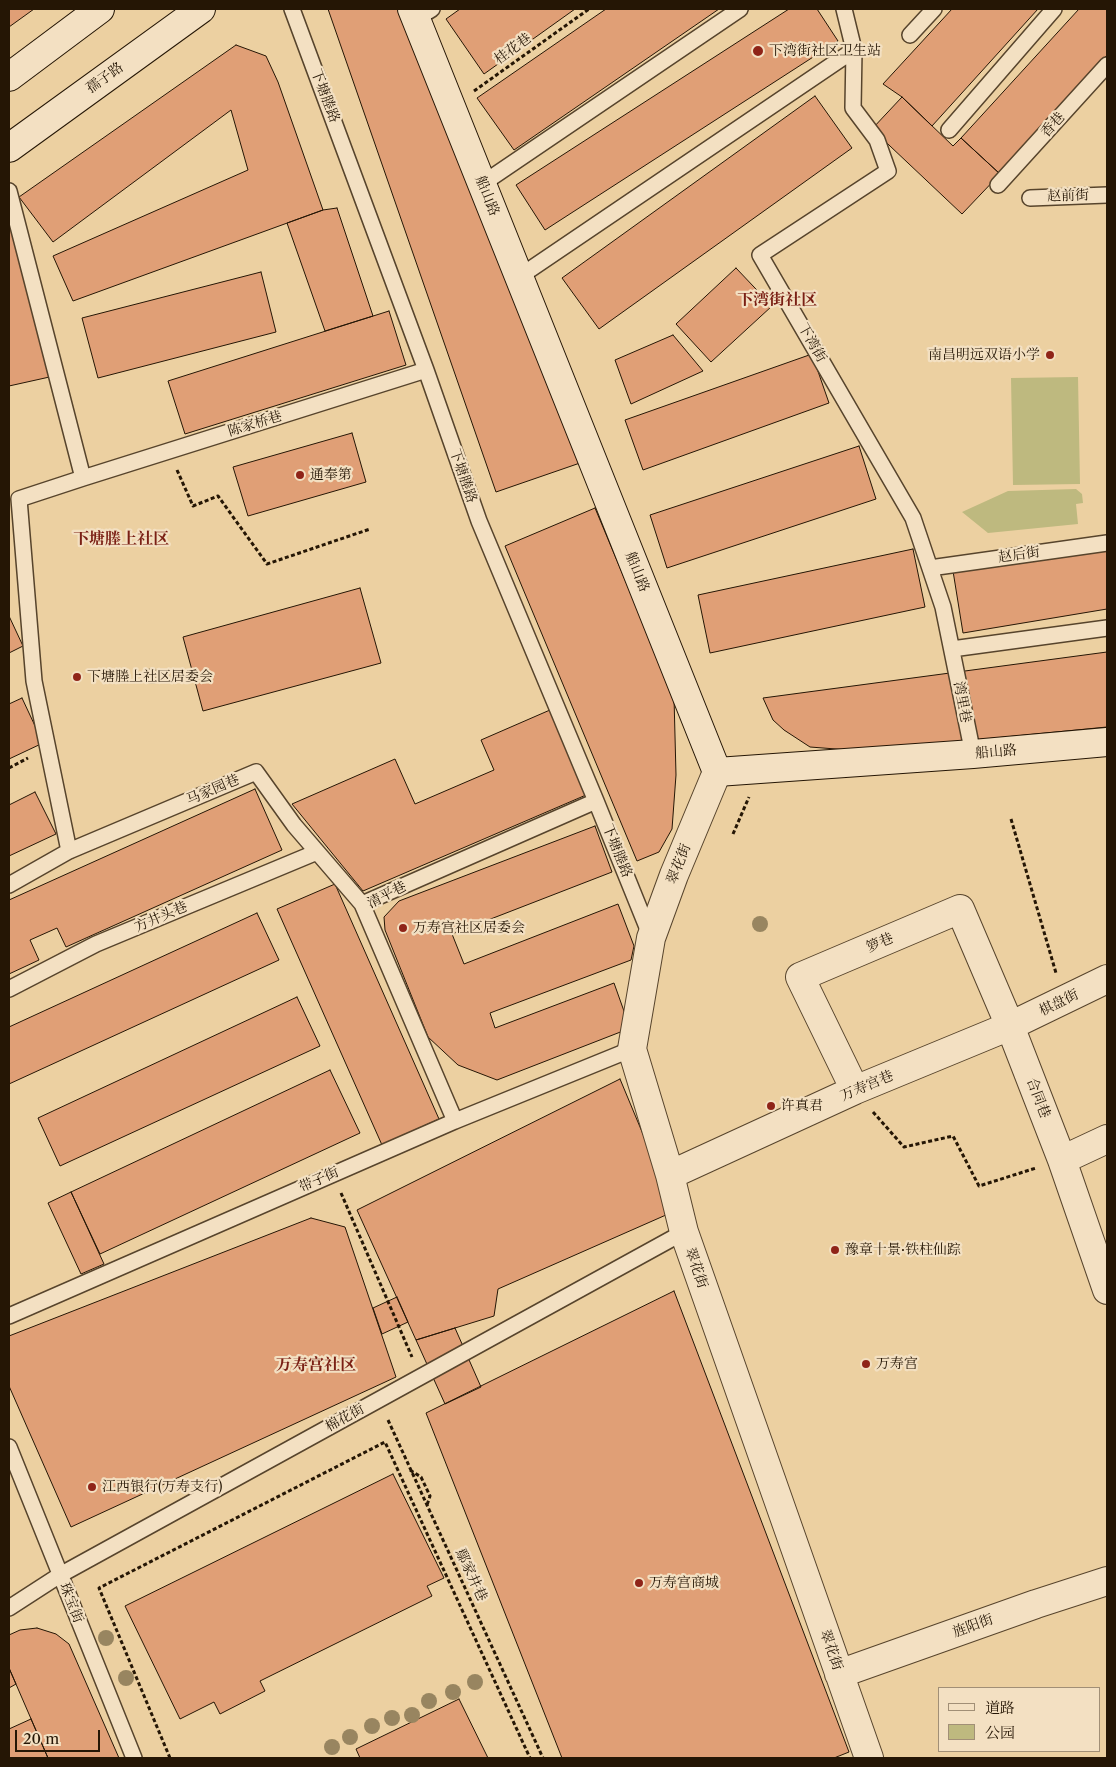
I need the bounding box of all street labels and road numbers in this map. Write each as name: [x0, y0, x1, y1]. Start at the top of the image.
street label: 桂花巷: [491, 30, 535, 68]
street label: 孺子路: [83, 59, 127, 97]
street label: 下塘塍路: [307, 67, 343, 125]
street label: 香巷: [1037, 109, 1069, 141]
street label: 船山路: [471, 173, 503, 219]
street label: 赵前街: [1047, 187, 1089, 205]
street label: 下湾街: [794, 321, 830, 365]
street label: 陈家桥巷: [226, 408, 284, 440]
street label: 下塘塍路: [446, 447, 480, 505]
street label: 赵后街: [997, 544, 1041, 566]
street label: 船山路: [621, 549, 653, 595]
street label: 湾里巷: [950, 680, 974, 724]
street label: 船山路: [974, 742, 1018, 762]
street label: 马家园巷: [184, 771, 242, 809]
street label: 下塘塍路: [599, 822, 635, 880]
street label: 翠花街: [663, 841, 695, 887]
street label: 清平巷: [364, 878, 410, 912]
street label: 方井头巷: [132, 898, 190, 936]
street label: 箩巷: [864, 930, 896, 956]
street label: 棋盘街: [1036, 986, 1082, 1020]
street label: 万寿宫巷: [838, 1067, 896, 1105]
street label: 合同巷: [1023, 1075, 1053, 1121]
street label: 带子街: [296, 1164, 342, 1196]
street label: 翠花街: [681, 1245, 711, 1291]
street label: 棉花街: [323, 1400, 367, 1436]
street label: 鄢家井巷: [452, 1546, 490, 1604]
street label: 珠宝街: [55, 1580, 87, 1626]
street label: 旌阳街: [950, 1611, 996, 1641]
street label: 翠花街: [816, 1627, 846, 1673]

